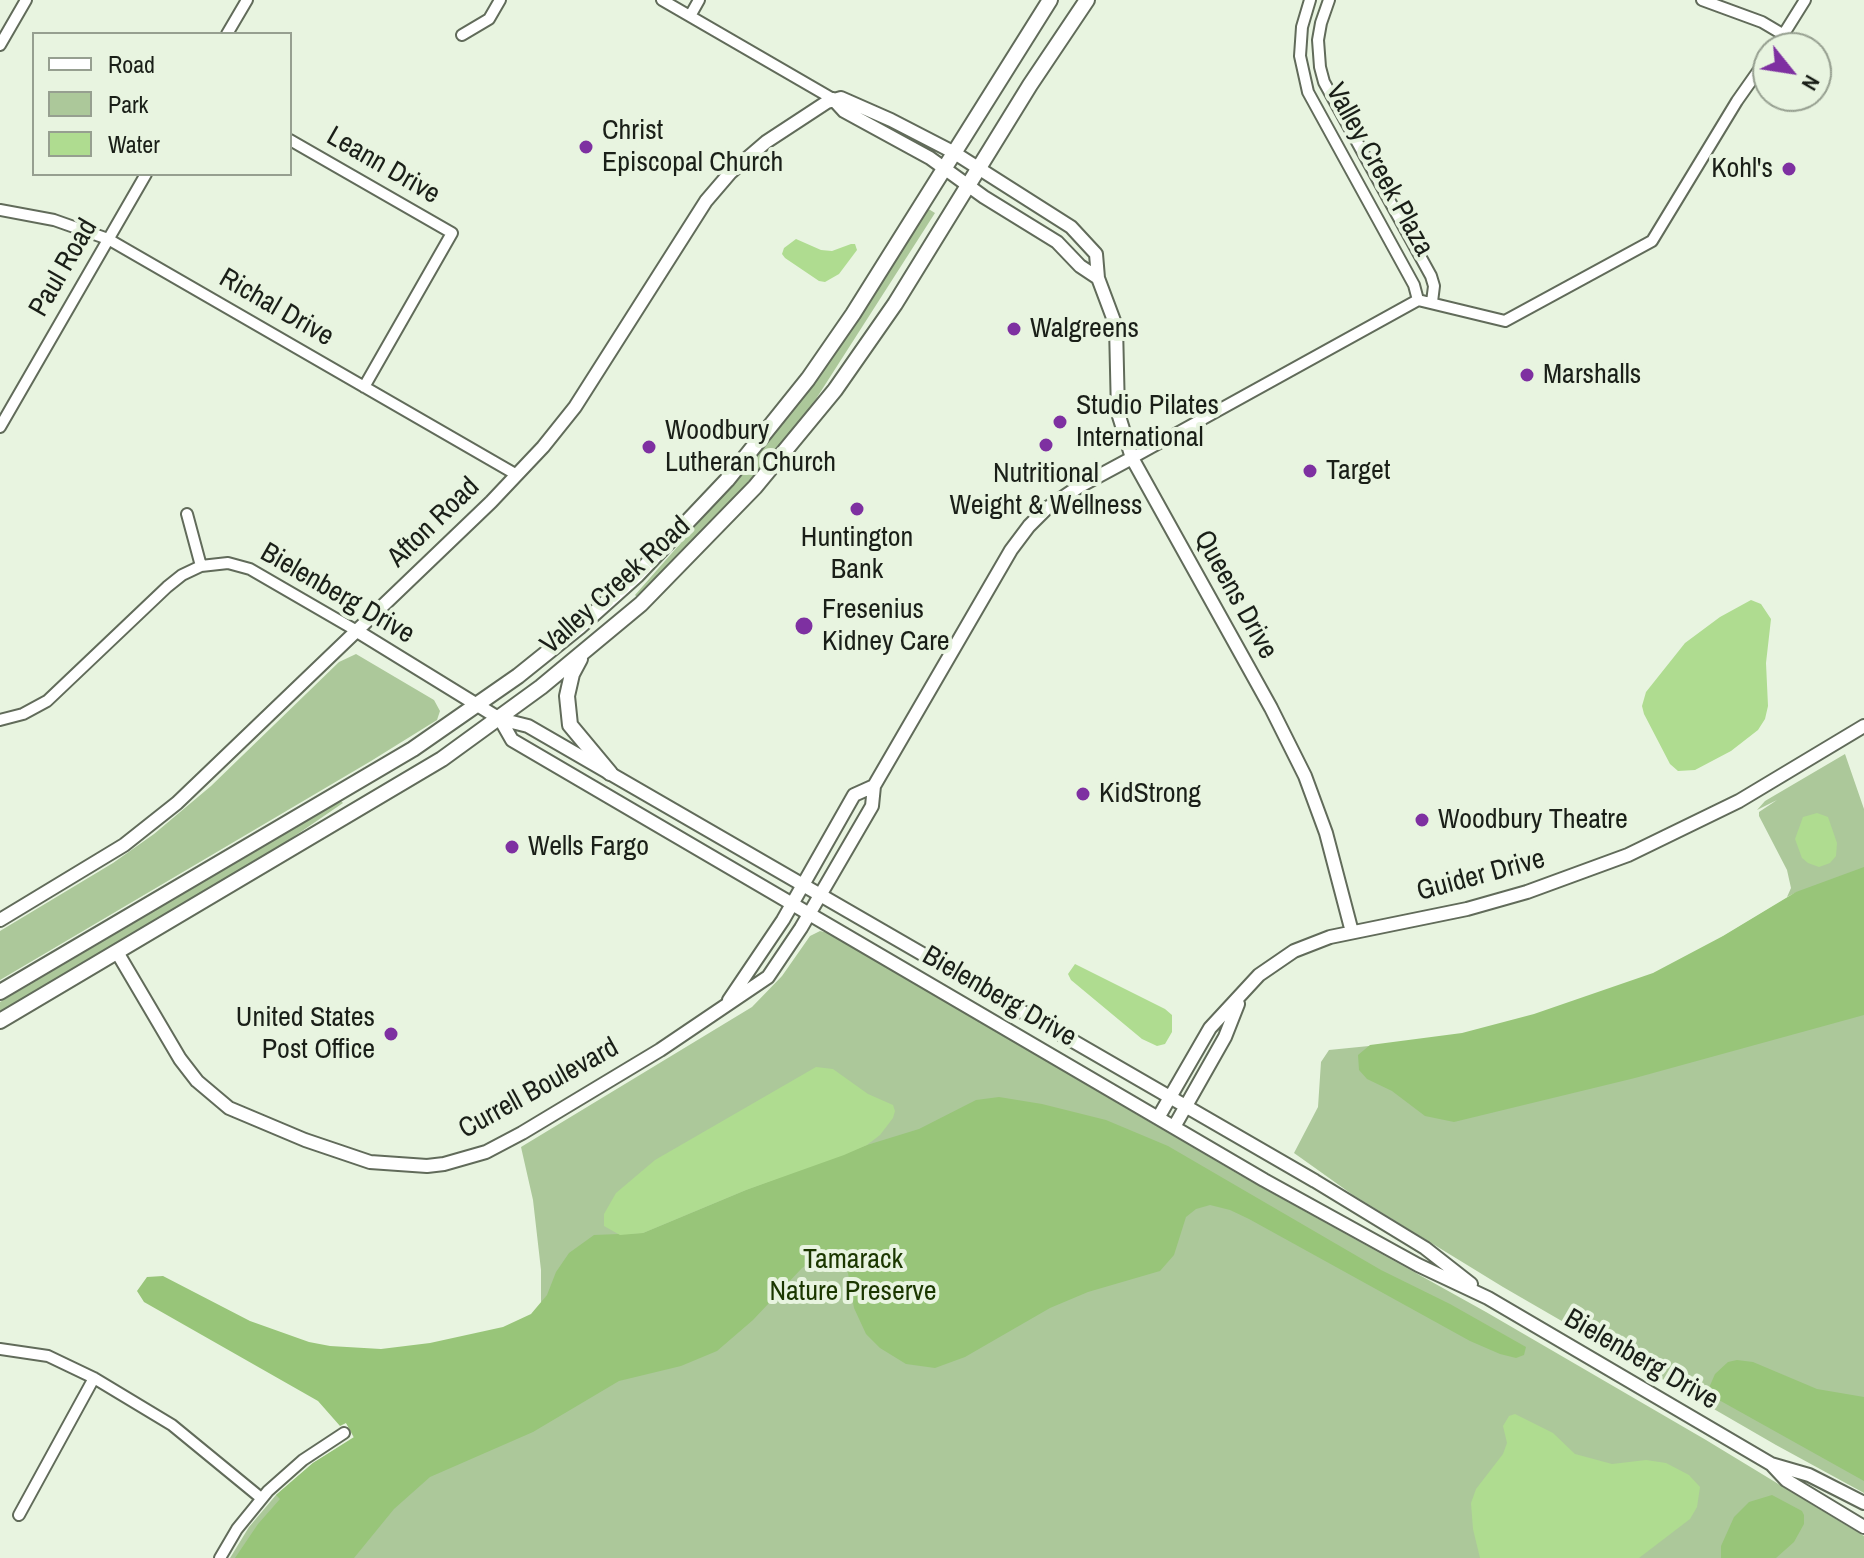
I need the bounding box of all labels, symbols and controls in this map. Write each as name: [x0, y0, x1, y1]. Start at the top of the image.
legend: [32, 32, 292, 176]
north arrow: [1752, 32, 1832, 112]
text: Road: [108, 48, 155, 80]
text: N: [1795, 70, 1827, 96]
street label: Valley Creek Plaza: [1318, 78, 1440, 262]
text: Park: [108, 88, 148, 120]
place label: Christ Episcopal Church: [602, 114, 783, 180]
street label: Leann Drive: [320, 120, 446, 212]
text: Water: [108, 128, 160, 160]
marker: Christ Episcopal Church: [577, 138, 595, 156]
place label: Kohl's: [1711, 152, 1773, 186]
marker: Kohl's: [1780, 160, 1798, 178]
street label: Paul Road: [23, 213, 105, 323]
street label: Richal Drive: [213, 262, 339, 354]
place label: Walgreens: [1030, 312, 1139, 346]
marker: Walgreens: [1005, 320, 1023, 338]
place label: Marshalls: [1543, 358, 1641, 392]
marker: Marshalls: [1518, 366, 1536, 384]
place label: Studio Pilates International: [1076, 389, 1219, 455]
marker: Studio Pilates International: [1051, 413, 1069, 431]
place label: Woodbury Lutheran Church: [665, 414, 836, 480]
marker: Nutritional Weight & Wellness: [1037, 436, 1055, 454]
marker: Woodbury Lutheran Church: [640, 438, 658, 456]
place label: Target: [1326, 454, 1390, 488]
place label: Nutritional Weight & Wellness: [949, 457, 1143, 523]
marker: Target: [1301, 462, 1319, 480]
street label: Afton Road: [381, 471, 487, 575]
marker: Huntington Bank: [848, 500, 866, 518]
street label: Valley Creek Road: [534, 510, 698, 662]
place label: Huntington Bank: [801, 521, 913, 587]
street label: Queens Drive: [1186, 525, 1284, 665]
street label: Bielenberg Drive: [254, 536, 420, 652]
place label: Fresenius Kidney Care: [822, 593, 950, 659]
marker: Fresenius Kidney Care: [793, 615, 815, 637]
place label: KidStrong: [1099, 777, 1201, 811]
marker: KidStrong: [1074, 785, 1092, 803]
place label: Woodbury Theatre: [1438, 803, 1628, 837]
marker: Woodbury Theatre: [1413, 811, 1431, 829]
place label: Wells Fargo: [528, 830, 649, 864]
marker: Wells Fargo: [503, 838, 521, 856]
street label: Guider Drive: [1413, 843, 1549, 909]
street label: Bielenberg Drive: [916, 939, 1082, 1055]
place label: United States Post Office: [236, 1001, 375, 1067]
marker: United States Post Office: [382, 1025, 400, 1043]
street label: Currell Boulevard: [453, 1031, 625, 1147]
park label: Tamarack Nature Preserve: [769, 1243, 937, 1309]
street label: Bielenberg Drive: [1558, 1302, 1724, 1418]

